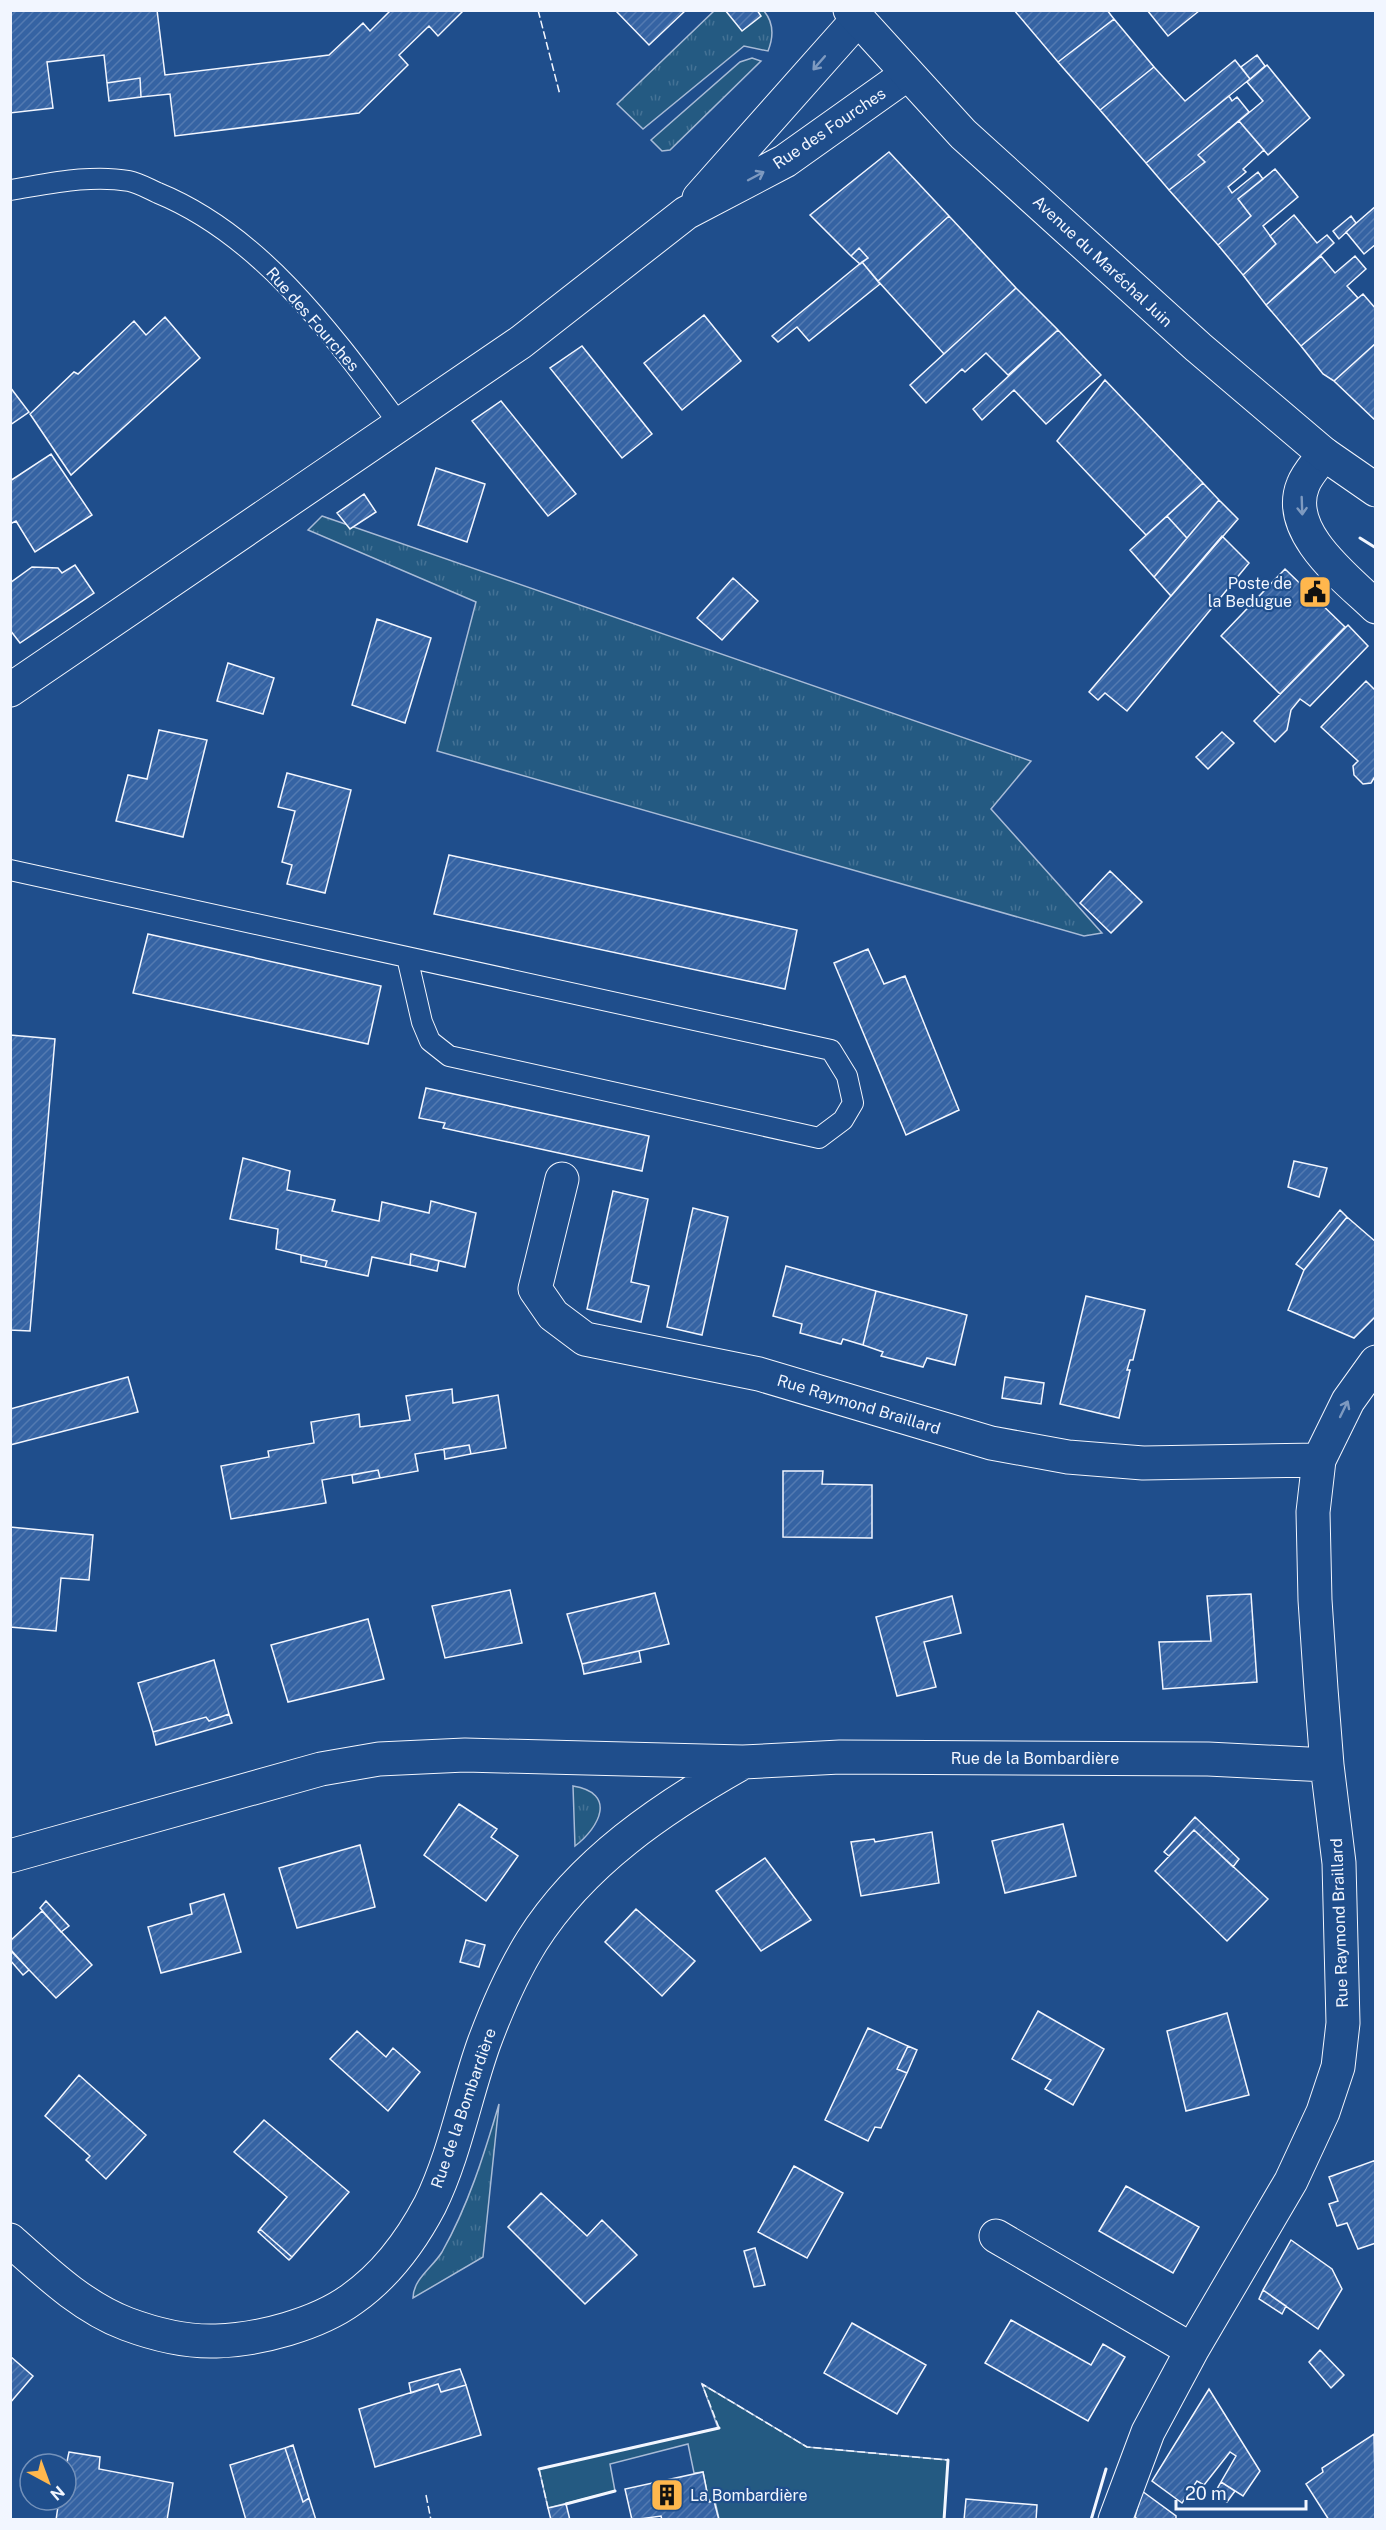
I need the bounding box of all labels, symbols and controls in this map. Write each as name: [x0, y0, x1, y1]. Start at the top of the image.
one-way arrow: [812, 55, 826, 70]
street label: Rue des Fourches: [769, 84, 889, 173]
one-way arrow: [747, 170, 765, 181]
street label: Avenue du Maréchal Juin: [1029, 192, 1176, 331]
street label: Rue des Fourches: [262, 263, 363, 375]
one-way arrow: [1296, 495, 1307, 515]
place label: Poste de la Bedugue: [1208, 574, 1292, 611]
public building icon: Poste de la Bedugue: [1297, 574, 1333, 610]
street label: Rue Raymond Braillard: [775, 1371, 943, 1438]
one-way arrow: [1339, 1401, 1350, 1419]
street label: Rue de la Bombardière: [951, 1749, 1119, 1768]
street label: Rue Raymond Braillard: [1327, 1838, 1352, 2008]
street label: Rue de la Bombardière: [427, 2025, 500, 2191]
north arrow: [18, 2452, 78, 2512]
scale bar: [1176, 2473, 1306, 2511]
building icon: La Bombardière: [649, 2477, 685, 2513]
text: N: [47, 2482, 68, 2504]
text: 20 m: [1185, 2483, 1227, 2504]
place label: La Bombardière: [690, 2486, 808, 2505]

